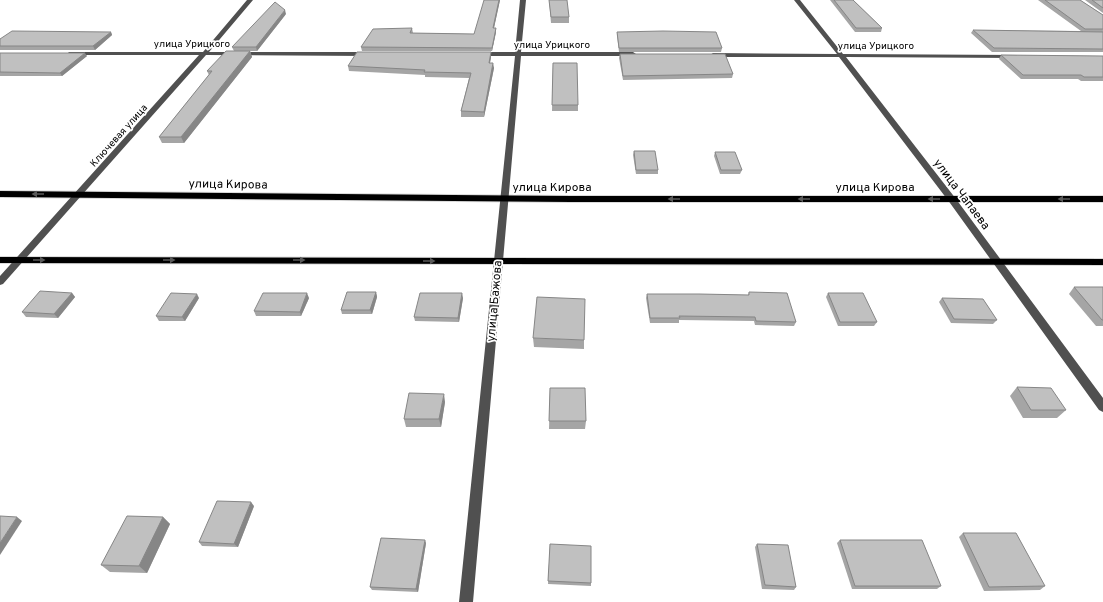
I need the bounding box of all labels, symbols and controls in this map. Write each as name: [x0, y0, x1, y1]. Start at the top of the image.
street label: улица Урицкого: [154, 38, 231, 51]
street label: улица Урицкого: [514, 39, 591, 52]
street label: улица Урицкого: [838, 40, 915, 53]
street label: Ключевая улица: [87, 102, 151, 170]
street label: улица Чапаева: [929, 156, 993, 233]
street label: улица Кирова: [188, 176, 268, 194]
street label: улица Кирова: [512, 180, 592, 196]
street label: улица Кирова: [835, 180, 915, 196]
one-way arrow: [31, 191, 44, 197]
one-way arrow: [667, 196, 680, 202]
one-way arrow: [797, 196, 810, 202]
one-way arrow: [927, 196, 940, 202]
one-way arrow: [1057, 196, 1070, 202]
one-way arrow: [33, 257, 46, 263]
one-way arrow: [163, 257, 176, 263]
one-way arrow: [293, 257, 306, 263]
one-way arrow: [423, 258, 436, 264]
street label: улица Бажова: [483, 260, 507, 342]

